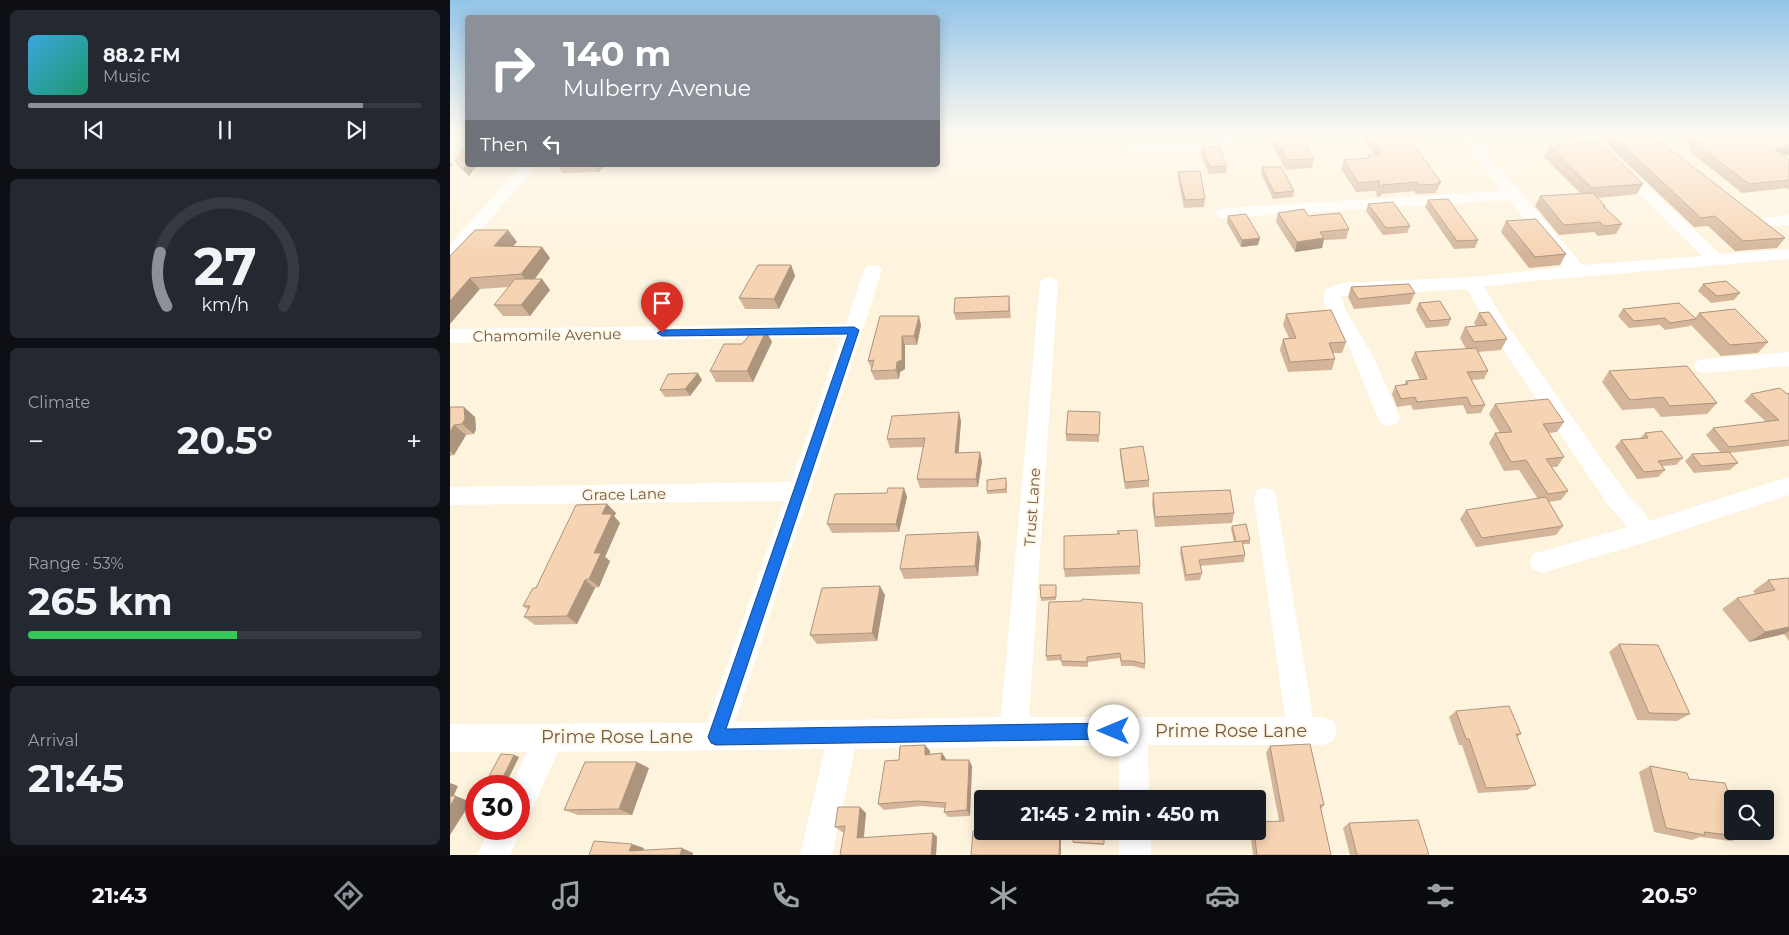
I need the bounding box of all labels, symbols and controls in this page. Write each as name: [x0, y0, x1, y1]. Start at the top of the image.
text: 140 m: [563, 32, 671, 75]
icon: right: [480, 35, 545, 100]
text: 88.2 FM: [103, 44, 180, 67]
text: Music: [103, 67, 150, 86]
text: Mulberry Avenue: [563, 75, 751, 102]
icon: previous: [80, 116, 108, 144]
icon: pause: [211, 116, 239, 144]
icon: next: [342, 116, 370, 144]
icon: left: [538, 130, 566, 158]
text: Then: [480, 133, 528, 156]
text: 27: [194, 235, 256, 298]
pin: [641, 282, 683, 333]
icon: arrive: [648, 289, 676, 317]
text: km/h: [201, 294, 249, 315]
street label: Chamomile Avenue: [473, 324, 621, 346]
text: Climate: [28, 393, 90, 412]
text: 20.5°: [177, 417, 273, 464]
text: −: [28, 424, 44, 458]
text: +: [406, 424, 422, 458]
street label: Trust Lane: [1020, 467, 1044, 547]
street label: Grace Lane: [582, 484, 666, 504]
text: Range · 53%: [28, 554, 124, 573]
text: 265 km: [28, 578, 173, 625]
position arrow: [1087, 704, 1139, 756]
street label: Prime Rose Lane: [1155, 720, 1307, 742]
street label: Prime Rose Lane: [541, 726, 693, 748]
text: Arrival: [28, 731, 78, 750]
text: 21:45: [28, 755, 124, 802]
speed limit sign: 30: [465, 775, 530, 840]
map controls: [1724, 790, 1774, 840]
button: search: [1724, 790, 1774, 840]
text: 21:45 · 2 min · 450 m: [1021, 803, 1220, 826]
icon: directions: [331, 878, 366, 913]
icon: music: [549, 878, 584, 913]
icon: phone: [768, 878, 803, 913]
icon: climate: [986, 878, 1021, 913]
icon: car: [1205, 878, 1240, 913]
icon: filters: [1423, 878, 1458, 913]
text: 21:43: [92, 882, 147, 909]
text: 20.5°: [1642, 882, 1697, 909]

